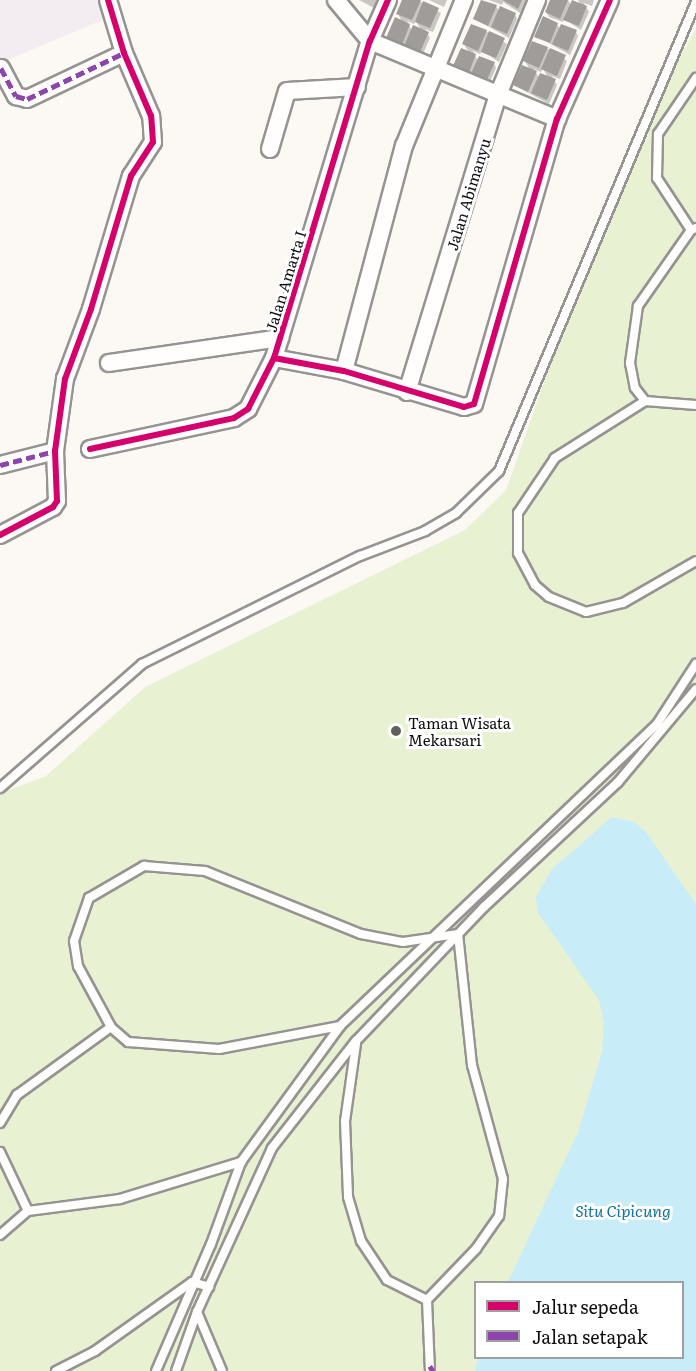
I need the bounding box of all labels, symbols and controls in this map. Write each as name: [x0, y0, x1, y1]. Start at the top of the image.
street label: Jalan Abimanyu: [442, 136, 494, 252]
street label: Jalan Amarta I: [261, 228, 309, 334]
place label: Taman Wisata Mekarsari: [408, 713, 511, 748]
marker: Taman Wisata Mekarsari: [389, 724, 403, 738]
water label: Situ Cipicung: [575, 1200, 671, 1220]
legend: [474, 1281, 684, 1359]
text: Jalur sepeda: [532, 1293, 639, 1320]
text: Jalan setapak: [532, 1323, 648, 1350]

